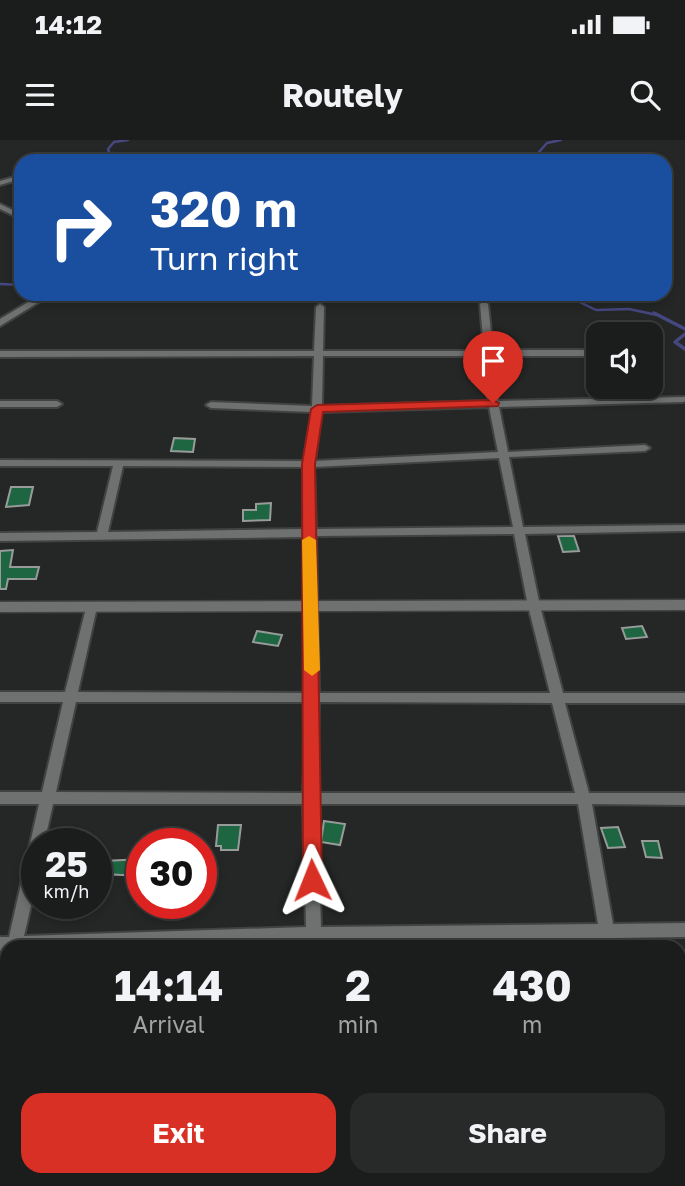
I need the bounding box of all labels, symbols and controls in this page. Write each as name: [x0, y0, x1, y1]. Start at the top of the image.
text: 14:12: [35, 9, 102, 40]
icon: menu: [21, 76, 59, 114]
text: Routely: [282, 76, 403, 114]
icon: search: [626, 76, 664, 114]
text: 320 m: [150, 179, 297, 238]
icon: right: [35, 182, 126, 273]
text: Turn right: [150, 239, 299, 277]
map controls: [586, 322, 663, 399]
button: sound: [586, 322, 663, 399]
pin: [463, 331, 523, 403]
icon: arrive: [474, 342, 512, 380]
speed limit sign: 30: [126, 828, 217, 919]
text: 25: [45, 843, 88, 885]
position arrow: [275, 843, 349, 917]
text: km/h: [44, 880, 89, 902]
text: 14:14: [114, 960, 223, 1010]
text: 2: [345, 960, 371, 1010]
text: 430: [493, 960, 572, 1010]
text: Arrival: [133, 1010, 205, 1038]
text: min: [338, 1010, 378, 1038]
text: m: [522, 1010, 542, 1038]
button: Exit: [21, 1093, 336, 1173]
button: Share: [350, 1093, 665, 1173]

